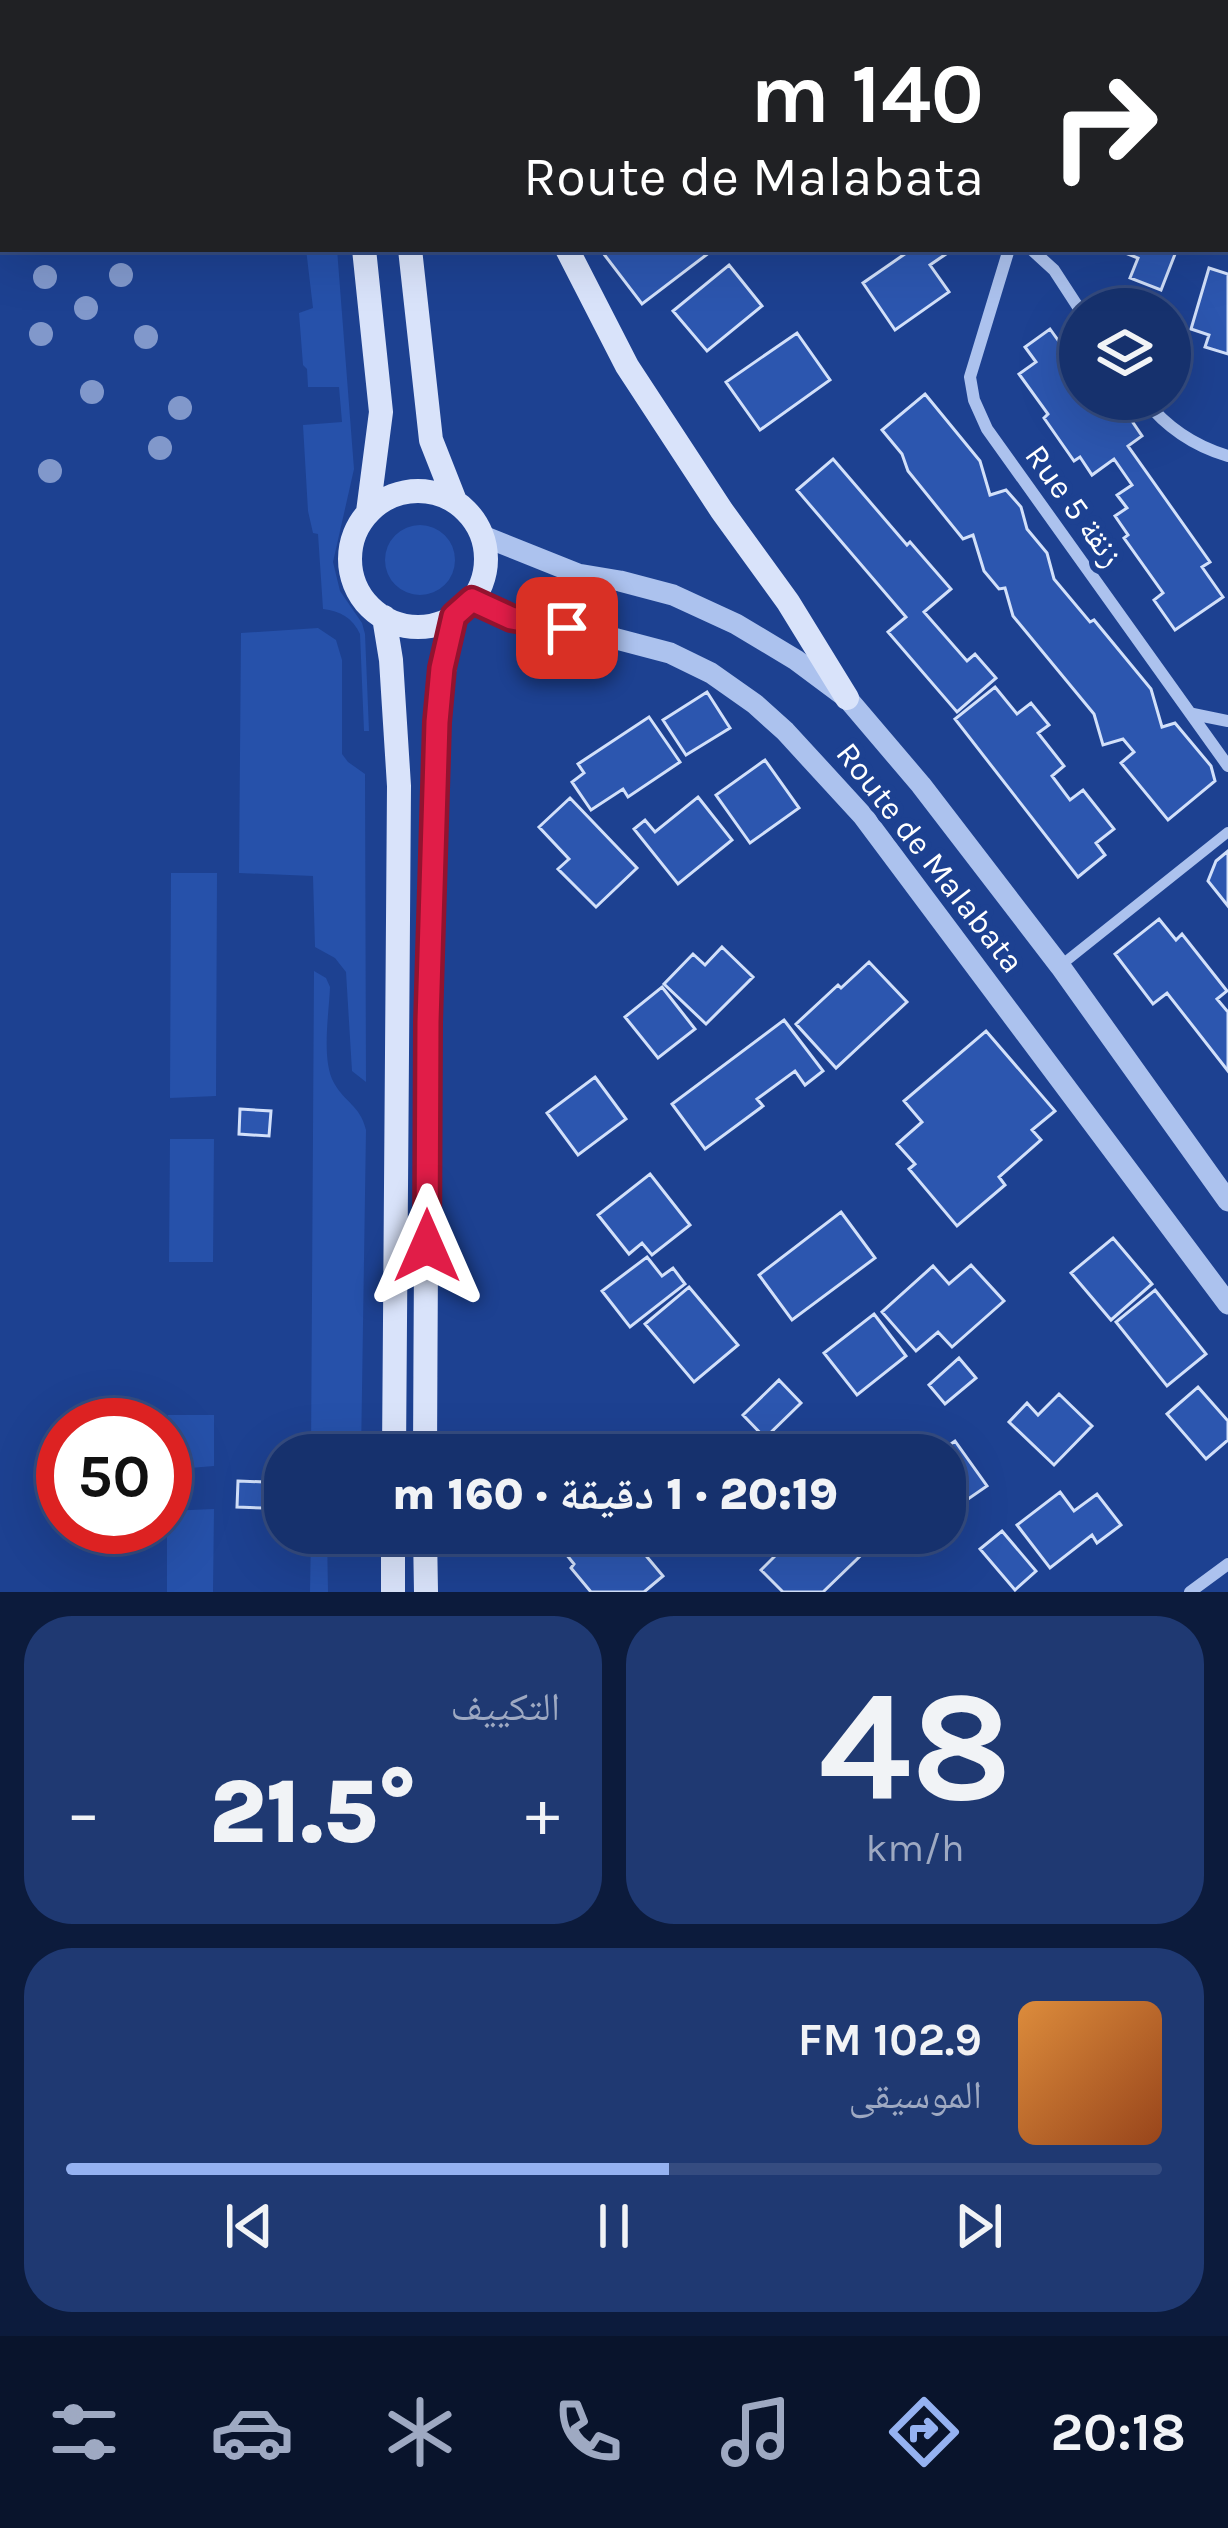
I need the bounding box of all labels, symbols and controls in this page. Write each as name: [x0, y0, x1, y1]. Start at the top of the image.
text: 140 m: [750, 45, 984, 143]
icon: right: [1026, 48, 1182, 204]
text: Route de Malabata: [523, 145, 984, 209]
map controls: [1059, 288, 1191, 420]
button: layers: [1059, 288, 1191, 420]
street label: Rue 5 زنقة: [1017, 437, 1131, 574]
pin: [516, 577, 618, 679]
icon: arrive: [534, 595, 600, 661]
street label: Route de Malabata: [829, 735, 1032, 980]
position arrow: [364, 1183, 490, 1309]
speed limit sign: 50: [36, 1398, 192, 1554]
text: 20:19 · 1 دقيقة · 160 m: [392, 1468, 838, 1520]
text: 48: [818, 1656, 1012, 1838]
text: التكييف: [451, 1684, 560, 1730]
text: 21.5°: [209, 1759, 417, 1865]
text: −: [66, 1774, 101, 1852]
text: +: [525, 1774, 560, 1852]
text: km/h: [866, 1825, 964, 1871]
text: 102.9 FM: [798, 2014, 982, 2066]
text: الموسيقى: [849, 2072, 982, 2118]
icon: previous: [216, 2193, 282, 2259]
icon: pause: [581, 2193, 647, 2259]
icon: next: [946, 2193, 1012, 2259]
icon: filters: [42, 2390, 126, 2474]
icon: car: [210, 2390, 294, 2474]
icon: climate: [378, 2390, 462, 2474]
icon: phone: [546, 2390, 630, 2474]
icon: music: [714, 2390, 798, 2474]
icon: directions: [882, 2390, 966, 2474]
text: 20:18: [1050, 2400, 1186, 2464]

